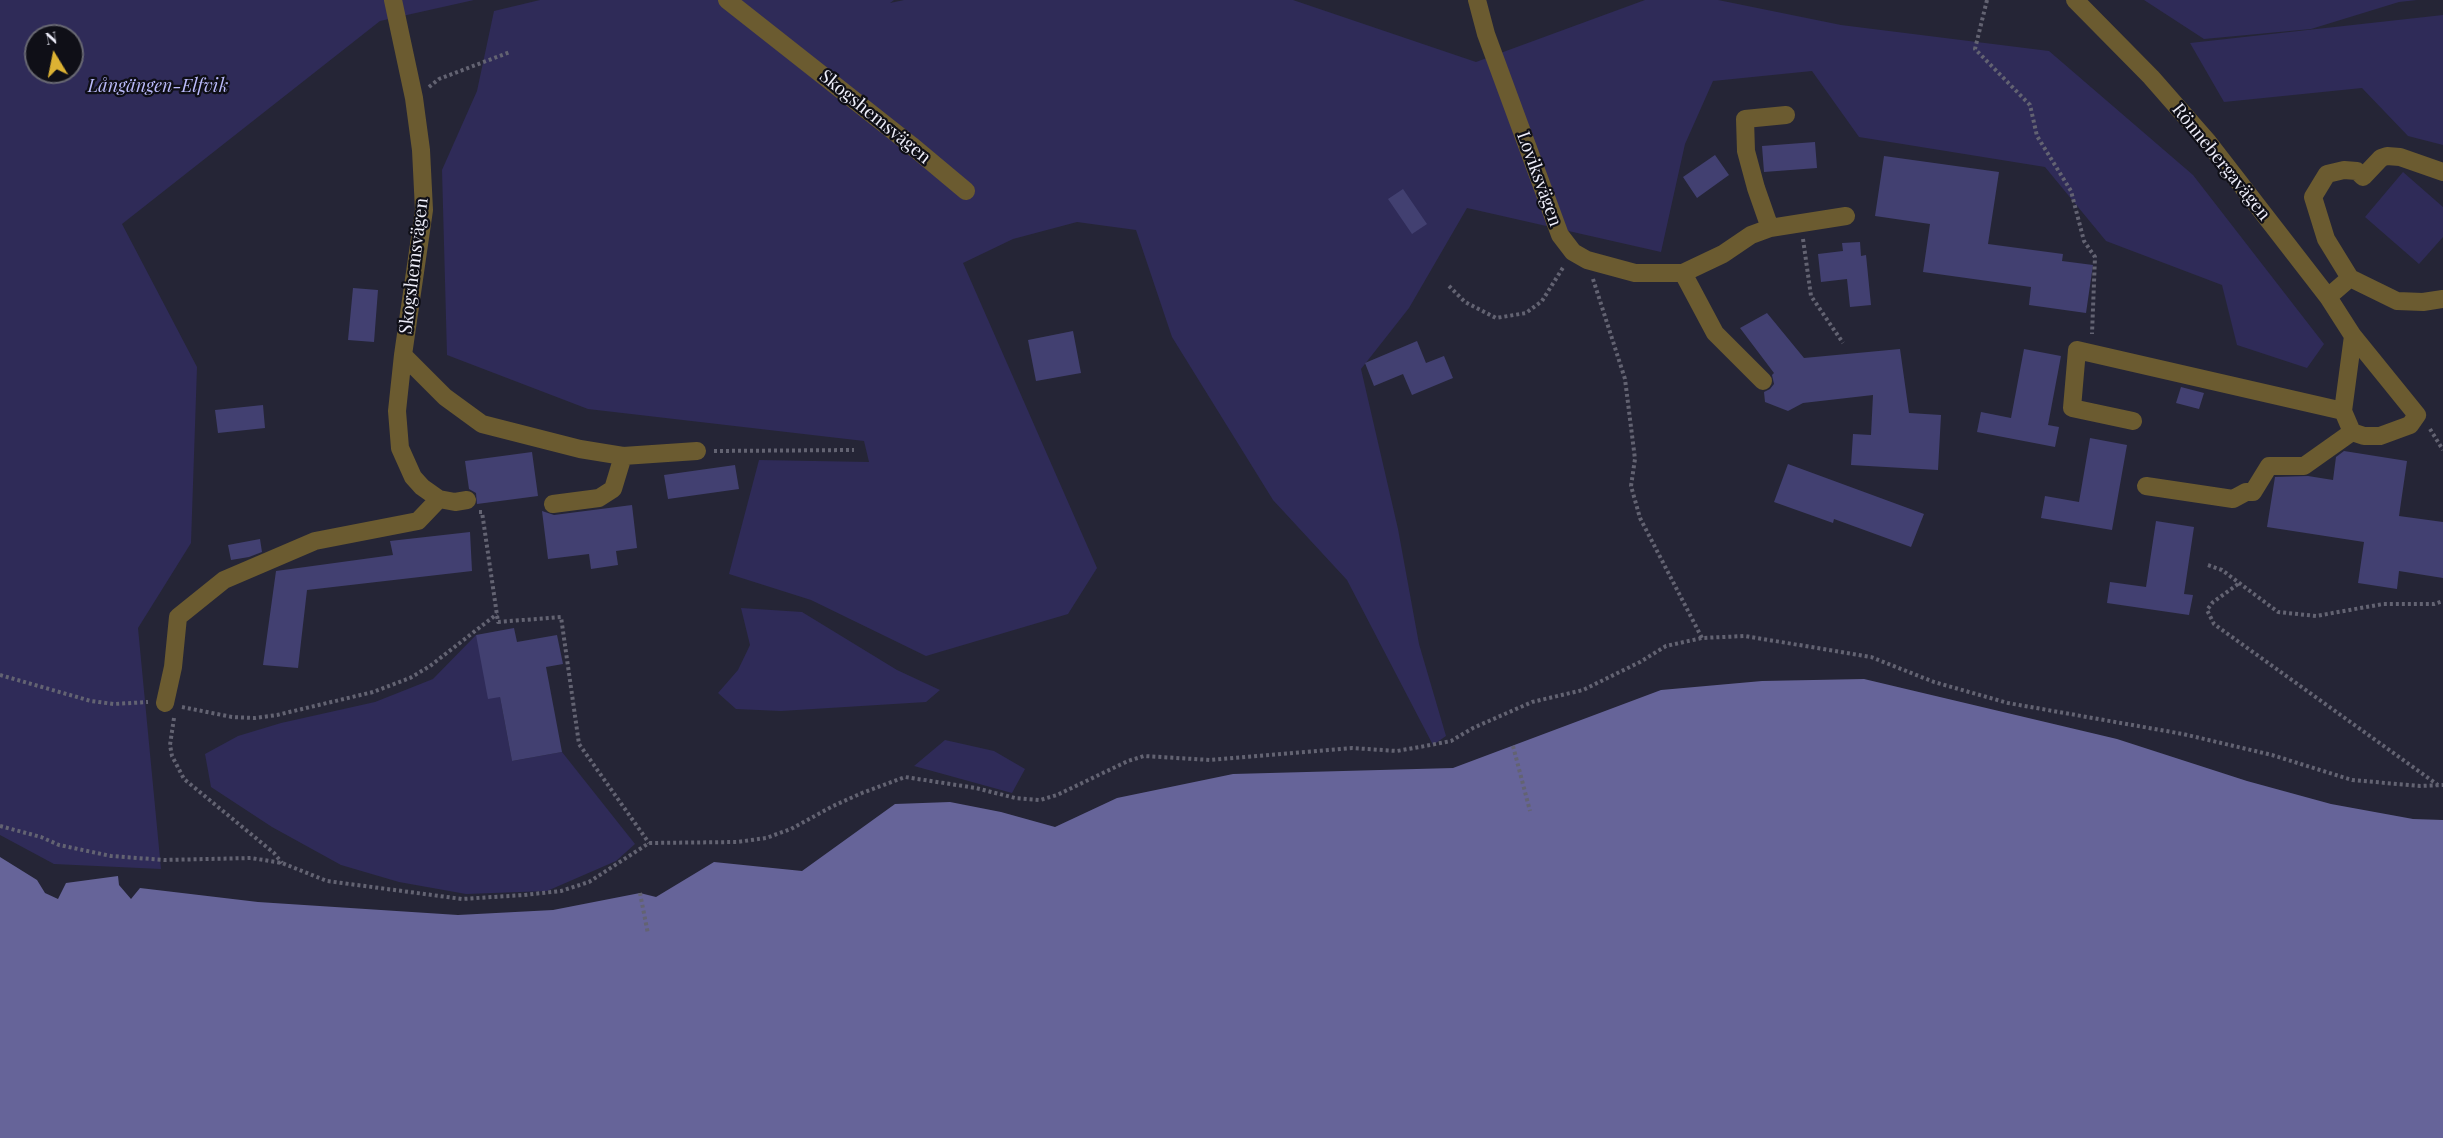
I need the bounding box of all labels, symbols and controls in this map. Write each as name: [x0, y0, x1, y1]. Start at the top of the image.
north arrow: [24, 24, 84, 84]
text: N: [44, 26, 59, 49]
street label: Skogshemsvägen: [815, 65, 935, 169]
park label: Långängen-Elfvik: [88, 75, 228, 97]
street label: Rönnebergavägen: [2167, 99, 2275, 225]
street label: Loviksvägen: [1512, 129, 1566, 229]
street label: Skogshemsvägen: [395, 197, 433, 335]

